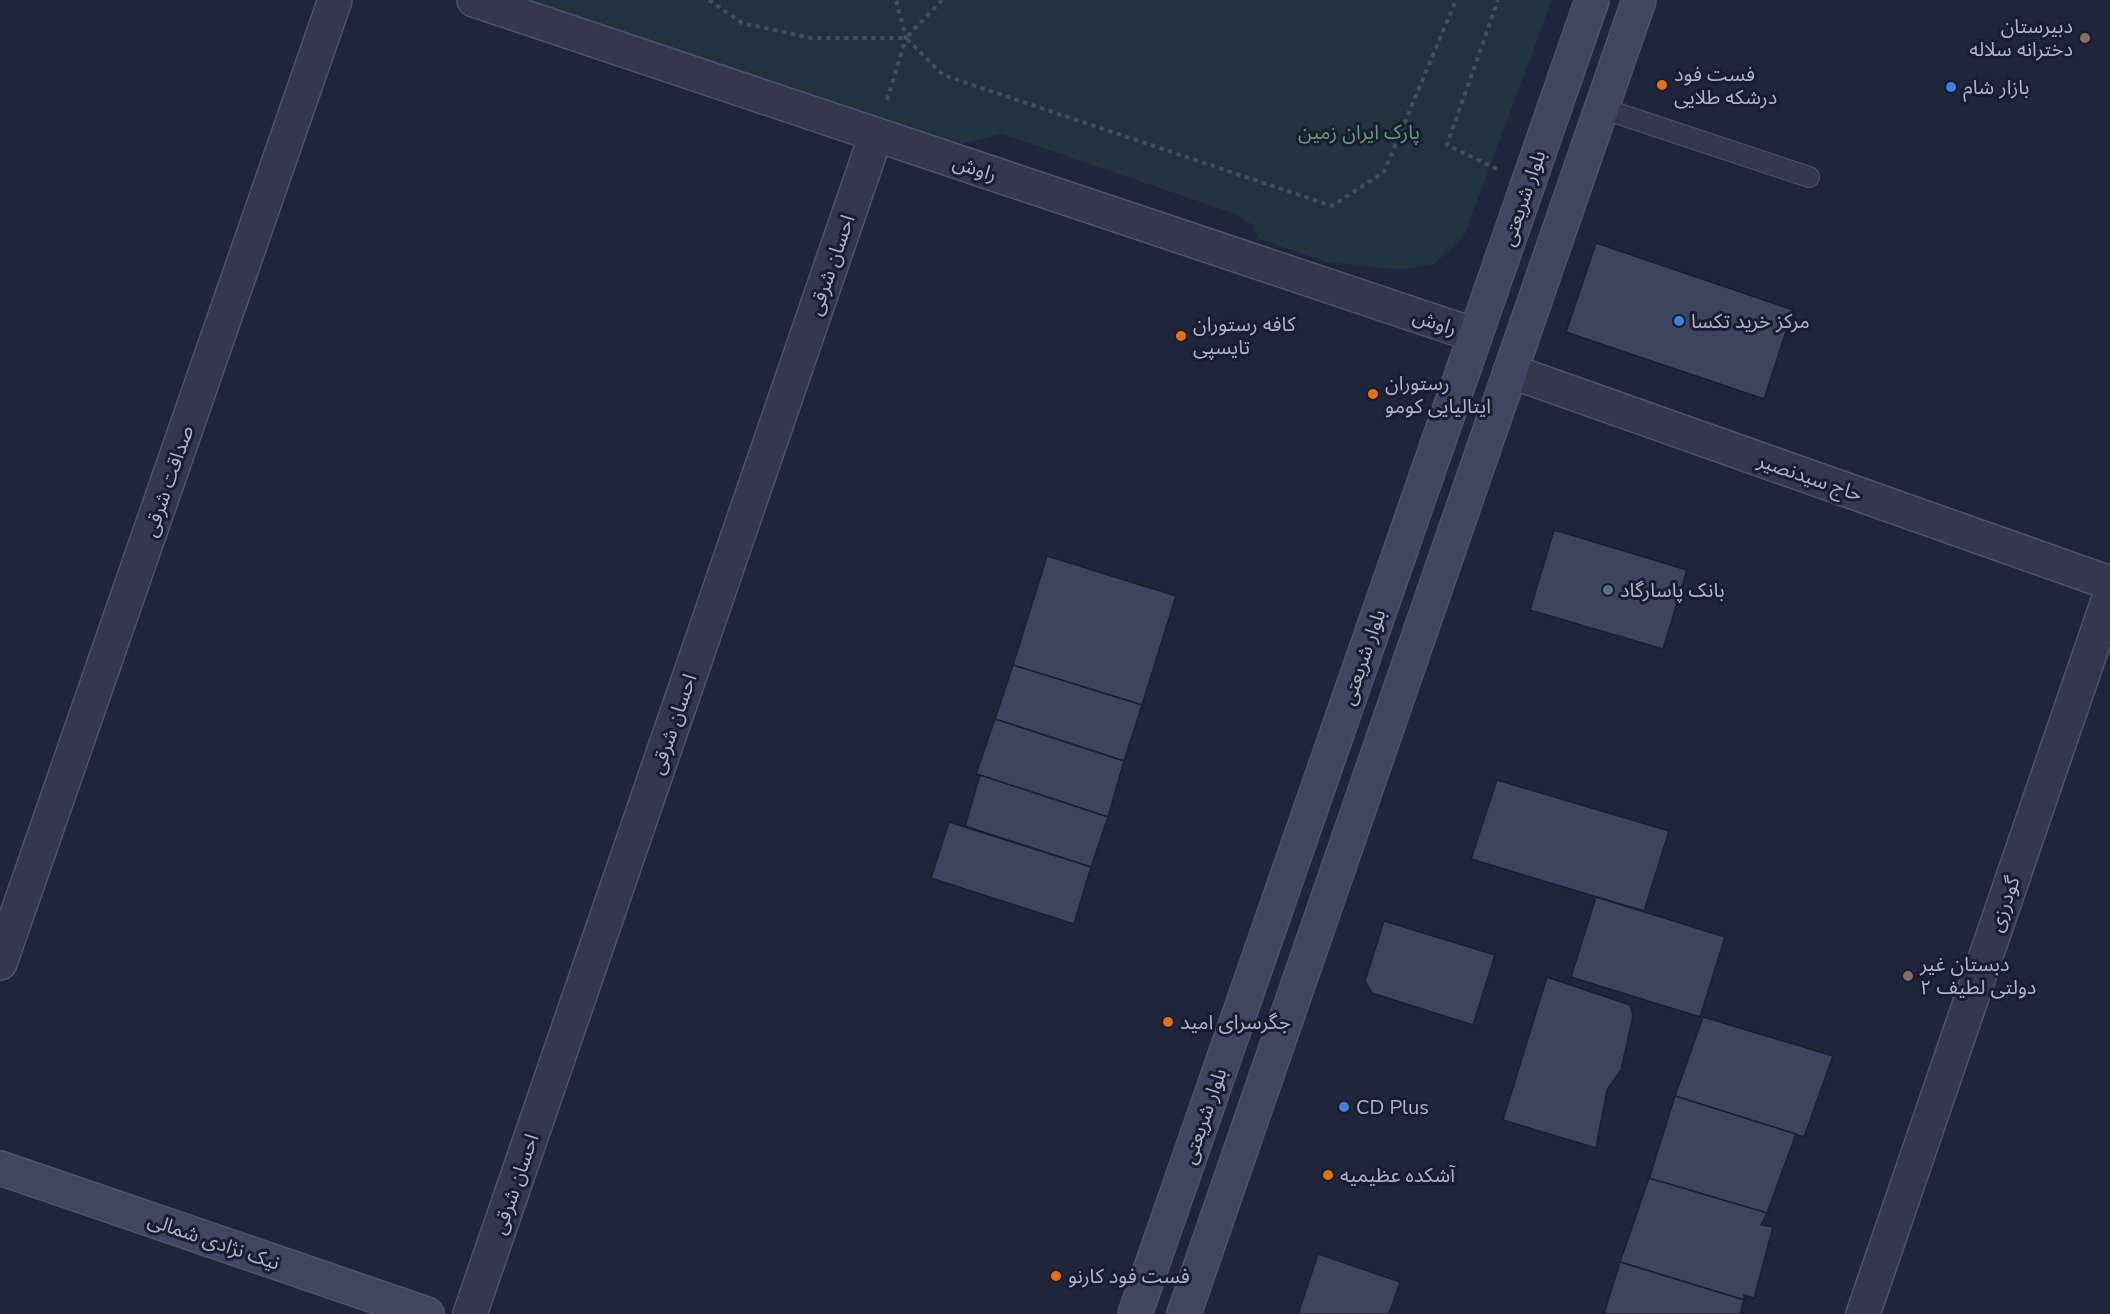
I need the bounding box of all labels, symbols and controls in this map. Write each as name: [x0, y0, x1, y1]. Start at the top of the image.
place label: دبیرستان دخترانه سلاله: [1969, 13, 2073, 63]
marker: دبیرستان دخترانه سلاله: [2078, 31, 2092, 45]
place label: فست فود درشکه طلایی: [1674, 61, 1777, 111]
place label: بازار شام: [1963, 74, 2029, 102]
marker: فست فود درشکه طلایی: [1655, 78, 1669, 92]
marker: بازار شام: [1944, 80, 1958, 94]
park label: پارک ایران زمین: [1298, 119, 1420, 146]
street label: بلوار شریعتی: [1494, 147, 1552, 250]
street label: راوش: [949, 149, 1000, 188]
street label: احسان شرقی: [802, 211, 861, 319]
street label: راوش: [1409, 303, 1460, 342]
place label: مرکز خرید تکسا: [1691, 308, 1810, 335]
place label: کافه رستوران تایسپی: [1193, 311, 1296, 361]
marker: مرکز خرید تکسا: [1672, 314, 1686, 328]
marker: کافه رستوران تایسپی: [1174, 329, 1188, 343]
place label: رستوران ایتالیایی کومو: [1385, 370, 1491, 420]
marker: رستوران ایتالیایی کومو: [1366, 387, 1380, 401]
street label: صداقت شرقی: [137, 422, 200, 540]
street label: حاج سیدنصیر: [1753, 447, 1866, 509]
place label: بانک پاسارگاد: [1620, 577, 1725, 604]
marker: بانک پاسارگاد: [1601, 583, 1615, 597]
street label: بلوار شریعتی: [1334, 606, 1392, 709]
street label: احسان شرقی: [644, 670, 703, 778]
street label: گودرزی: [1982, 872, 2027, 936]
place label: دبستان غیر دولتی لطیف ۲: [1919, 951, 2036, 1001]
marker: دبستان غیر دولتی لطیف ۲: [1901, 969, 1915, 983]
place label: جگرسرای امید: [1180, 1009, 1291, 1036]
marker: جگرسرای امید: [1161, 1015, 1175, 1029]
street label: بلوار شریعتی: [1175, 1065, 1233, 1168]
place label: CD Plus: [1356, 1094, 1429, 1121]
marker: CD Plus: [1337, 1100, 1351, 1114]
street label: احسان شرقی: [486, 1130, 545, 1238]
place label: آشکده عظیمیه: [1340, 1162, 1456, 1189]
marker: آشکده عظیمیه: [1321, 1168, 1335, 1182]
street label: نیک نژادی شمالی: [144, 1206, 283, 1277]
place label: فست فود کارنو: [1068, 1263, 1190, 1290]
marker: فست فود کارنو: [1049, 1269, 1063, 1283]

